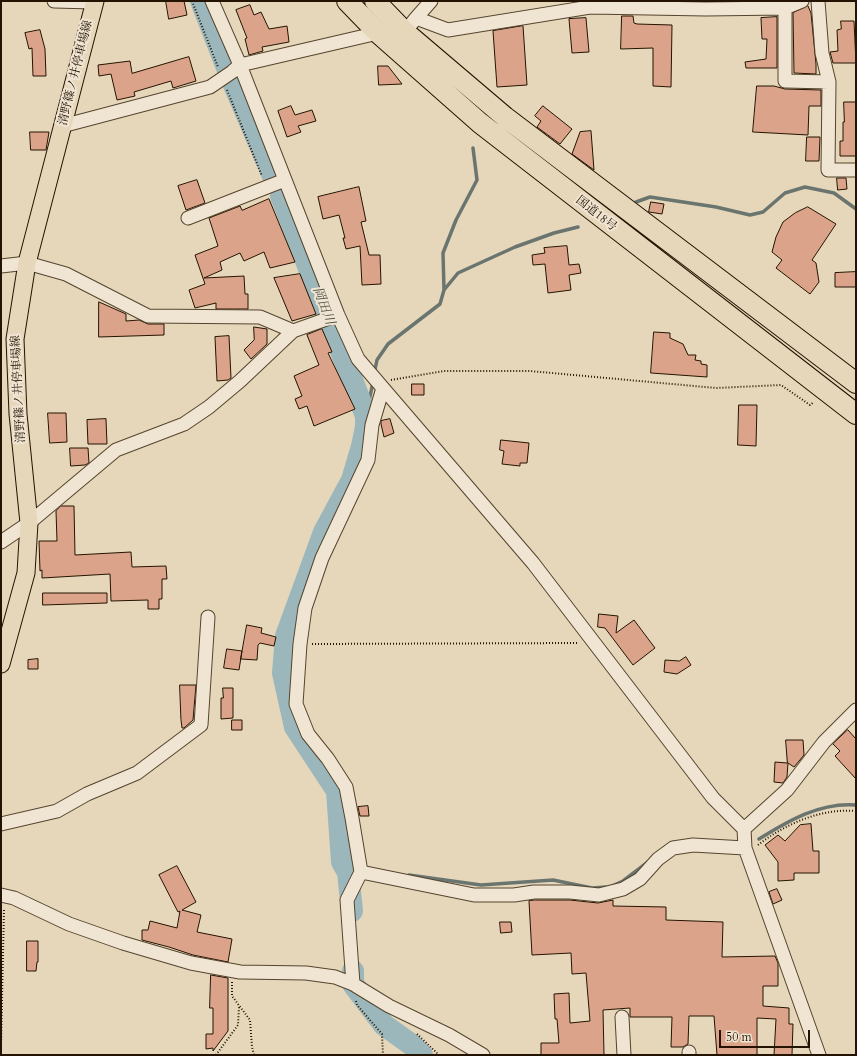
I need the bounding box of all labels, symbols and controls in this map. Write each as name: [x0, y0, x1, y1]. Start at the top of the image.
street label: 清野篠ノ井停車場線: [56, 19, 96, 127]
street label: 国道18号: [573, 193, 619, 235]
water label: 岡田川: [309, 285, 337, 327]
street label: 清野篠ノ井停車場線: [9, 335, 29, 443]
scale bar: [721, 1022, 812, 1048]
text: 50 m: [726, 1029, 752, 1045]

